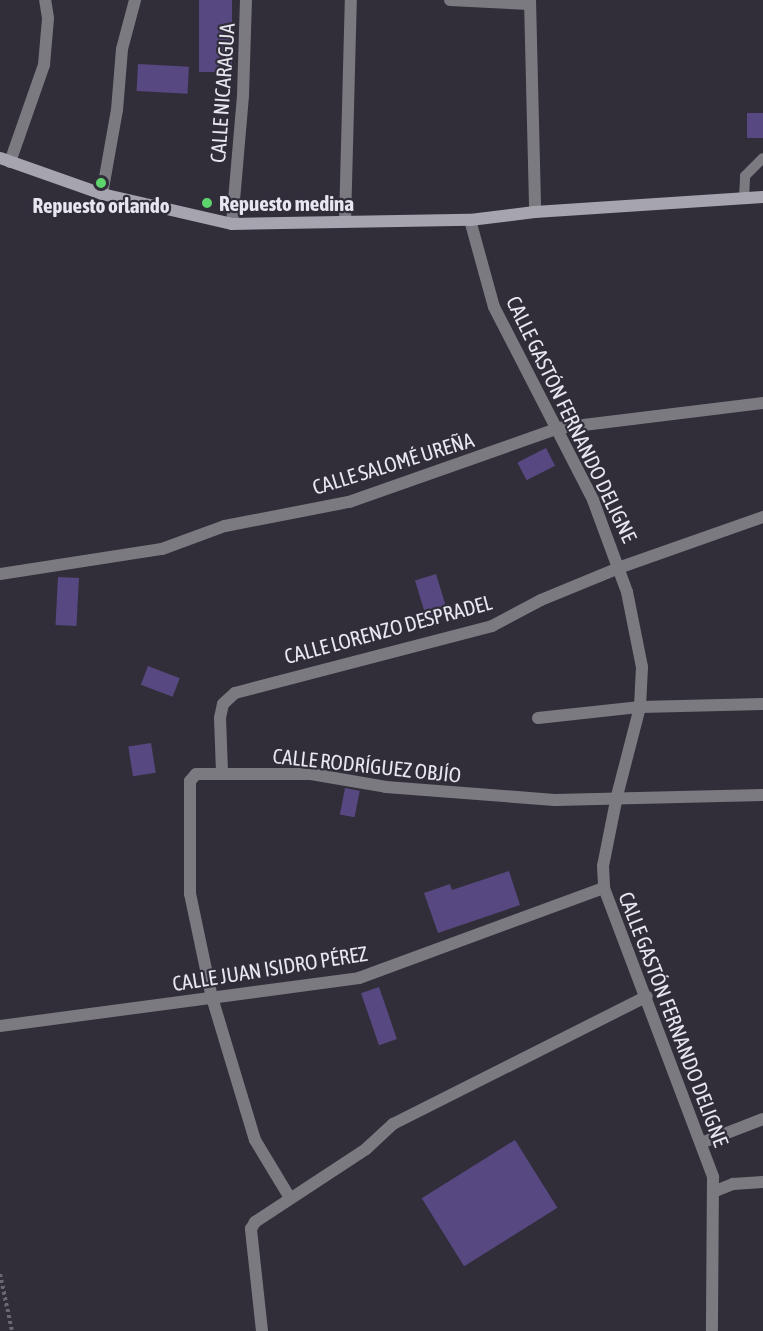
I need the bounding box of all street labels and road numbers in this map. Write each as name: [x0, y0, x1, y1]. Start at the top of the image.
street label: CALLE NICARAGUA: [205, 22, 239, 164]
street label: CALLE GASTÓN FERNANDO DELIGNE: [501, 292, 643, 546]
street label: CALLE SALOMÉ UREÑA: [309, 426, 477, 500]
street label: CALLE LORENZO DESPRADEL: [282, 589, 494, 669]
street label: CALLE RODRÍGUEZ OBJÍO: [272, 743, 462, 787]
street label: CALLE GASTÓN FERNANDO DELIGNE: [614, 888, 734, 1150]
street label: CALLE JUAN ISIDRO PÉREZ: [171, 940, 369, 996]

